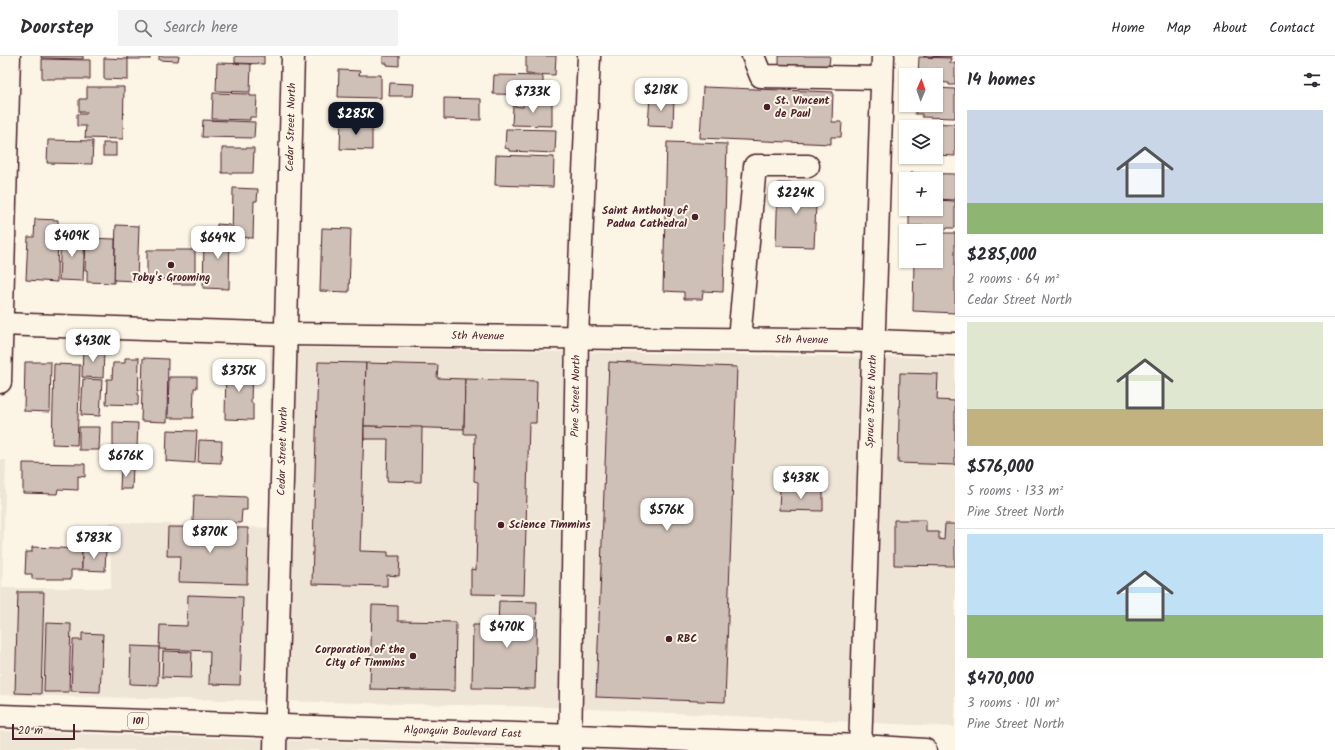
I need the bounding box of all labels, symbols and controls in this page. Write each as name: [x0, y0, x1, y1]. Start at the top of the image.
search box: [118, 10, 398, 46]
text: Doorstep: [20, 13, 94, 43]
text: Search here: [164, 16, 238, 40]
icon: search: [132, 17, 154, 39]
text: Home: [1111, 17, 1145, 39]
text: Map: [1167, 17, 1191, 39]
text: About: [1213, 17, 1247, 39]
text: Contact: [1269, 17, 1315, 39]
text: 14 homes: [967, 67, 1035, 94]
north arrow: [899, 68, 943, 112]
map controls: [899, 68, 943, 268]
icon: filters: [1301, 69, 1323, 91]
pin: $218K: [633, 78, 689, 112]
pin: $733K: [505, 80, 561, 114]
text: $218K: [644, 80, 678, 101]
street label: Cedar Street North: [281, 82, 301, 172]
text: $733K: [515, 82, 551, 103]
place label: St. Vincent de Paul: [775, 92, 831, 123]
pin: $285K: [328, 102, 384, 136]
marker: St. Vincent de Paul: [762, 102, 772, 112]
text: $285K: [337, 104, 375, 125]
button: layers: [899, 120, 943, 164]
icon: home: [1109, 136, 1181, 208]
button: +: [899, 172, 943, 216]
pin: $224K: [768, 181, 824, 215]
text: $224K: [777, 183, 815, 204]
place label: Saint Anthony of Padua Cathedral: [602, 202, 688, 233]
marker: Saint Anthony of Padua Cathedral: [690, 212, 700, 222]
pin: $409K: [44, 224, 100, 258]
button: −: [899, 224, 943, 268]
text: $409K: [54, 226, 90, 247]
pin: $649K: [190, 226, 246, 260]
text: $649K: [200, 228, 236, 249]
text: $285,000: [967, 242, 1036, 269]
marker: Toby's Grooming: [166, 260, 176, 270]
place label: Toby's Grooming: [132, 269, 210, 287]
text: 2 rooms · 64 m²: [967, 269, 1059, 290]
text: Cedar Street North: [967, 290, 1072, 311]
street label: 5th Avenue: [451, 327, 504, 346]
pin: $430K: [65, 329, 121, 363]
text: $430K: [75, 331, 111, 352]
street label: 5th Avenue: [775, 331, 828, 349]
icon: home: [1109, 348, 1181, 420]
street label: Spruce Street North: [861, 354, 882, 448]
street label: Pine Street North: [566, 355, 586, 437]
pin: $375K: [211, 359, 267, 393]
text: $375K: [221, 361, 257, 382]
street label: Cedar Street North: [273, 406, 293, 496]
pin: $676K: [98, 444, 154, 478]
text: $676K: [108, 446, 144, 467]
text: $576,000: [967, 454, 1034, 481]
pin: $438K: [773, 466, 829, 500]
text: $438K: [782, 468, 820, 489]
text: 5 rooms · 133 m²: [967, 481, 1063, 502]
pin: $576K: [639, 498, 695, 532]
text: $576K: [649, 500, 685, 521]
text: Pine Street North: [967, 502, 1064, 523]
place label: Science Timmins: [509, 516, 592, 534]
pin: $870K: [182, 520, 238, 554]
marker: Science Timmins: [496, 520, 506, 530]
text: $870K: [192, 522, 228, 543]
pin: $783K: [66, 526, 122, 560]
text: $783K: [76, 528, 112, 549]
icon: home: [1109, 560, 1181, 632]
pin: $470K: [479, 615, 535, 649]
text: $470K: [489, 617, 525, 638]
place label: RBC: [677, 630, 697, 648]
marker: RBC: [664, 634, 674, 644]
place label: Corporation of the City of Timmins: [315, 641, 406, 672]
marker: Corporation of the City of Timmins: [408, 651, 418, 661]
text: $470,000: [967, 666, 1034, 693]
text: 3 rooms · 101 m²: [967, 693, 1059, 714]
road number: 101: [128, 713, 148, 729]
text: Pine Street North: [967, 714, 1064, 735]
street label: Algonquin Boulevard East: [404, 721, 523, 743]
scale bar: [12, 722, 75, 741]
text: 20 m: [18, 722, 43, 740]

